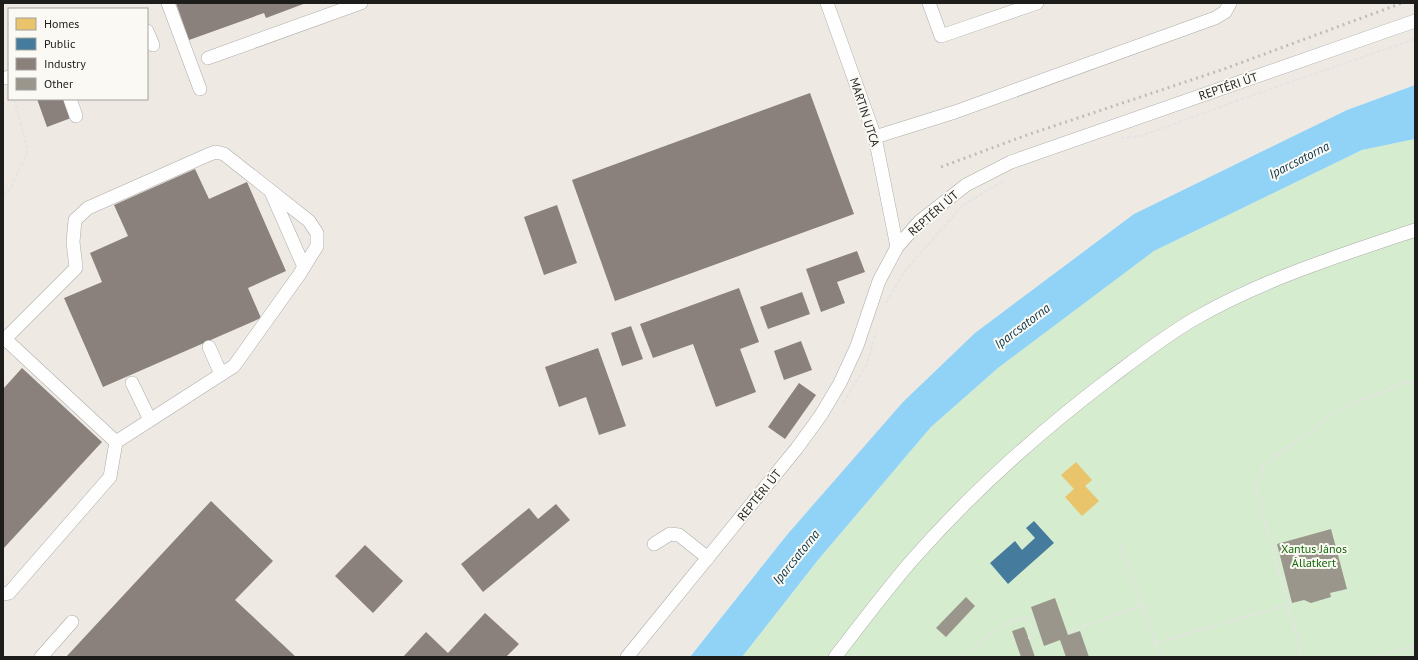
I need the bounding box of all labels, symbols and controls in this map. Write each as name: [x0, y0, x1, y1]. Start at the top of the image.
legend: [8, 8, 148, 100]
text: Homes: [44, 16, 79, 31]
text: Public: [44, 36, 76, 51]
text: Industry: [44, 56, 86, 71]
street label: REPTÉRI ÚT: [1196, 69, 1260, 103]
text: Other: [44, 76, 73, 91]
street label: MARTIN UTCA: [847, 76, 883, 148]
water label: Iparcsatorna: [1266, 137, 1333, 182]
street label: REPTÉRI ÚT: [905, 187, 961, 239]
water label: Iparcsatorna: [991, 299, 1054, 353]
street label: REPTÉRI ÚT: [734, 466, 784, 524]
water label: Iparcsatorna: [769, 526, 824, 588]
park label: Xantus János Állatkert: [1281, 541, 1347, 570]

